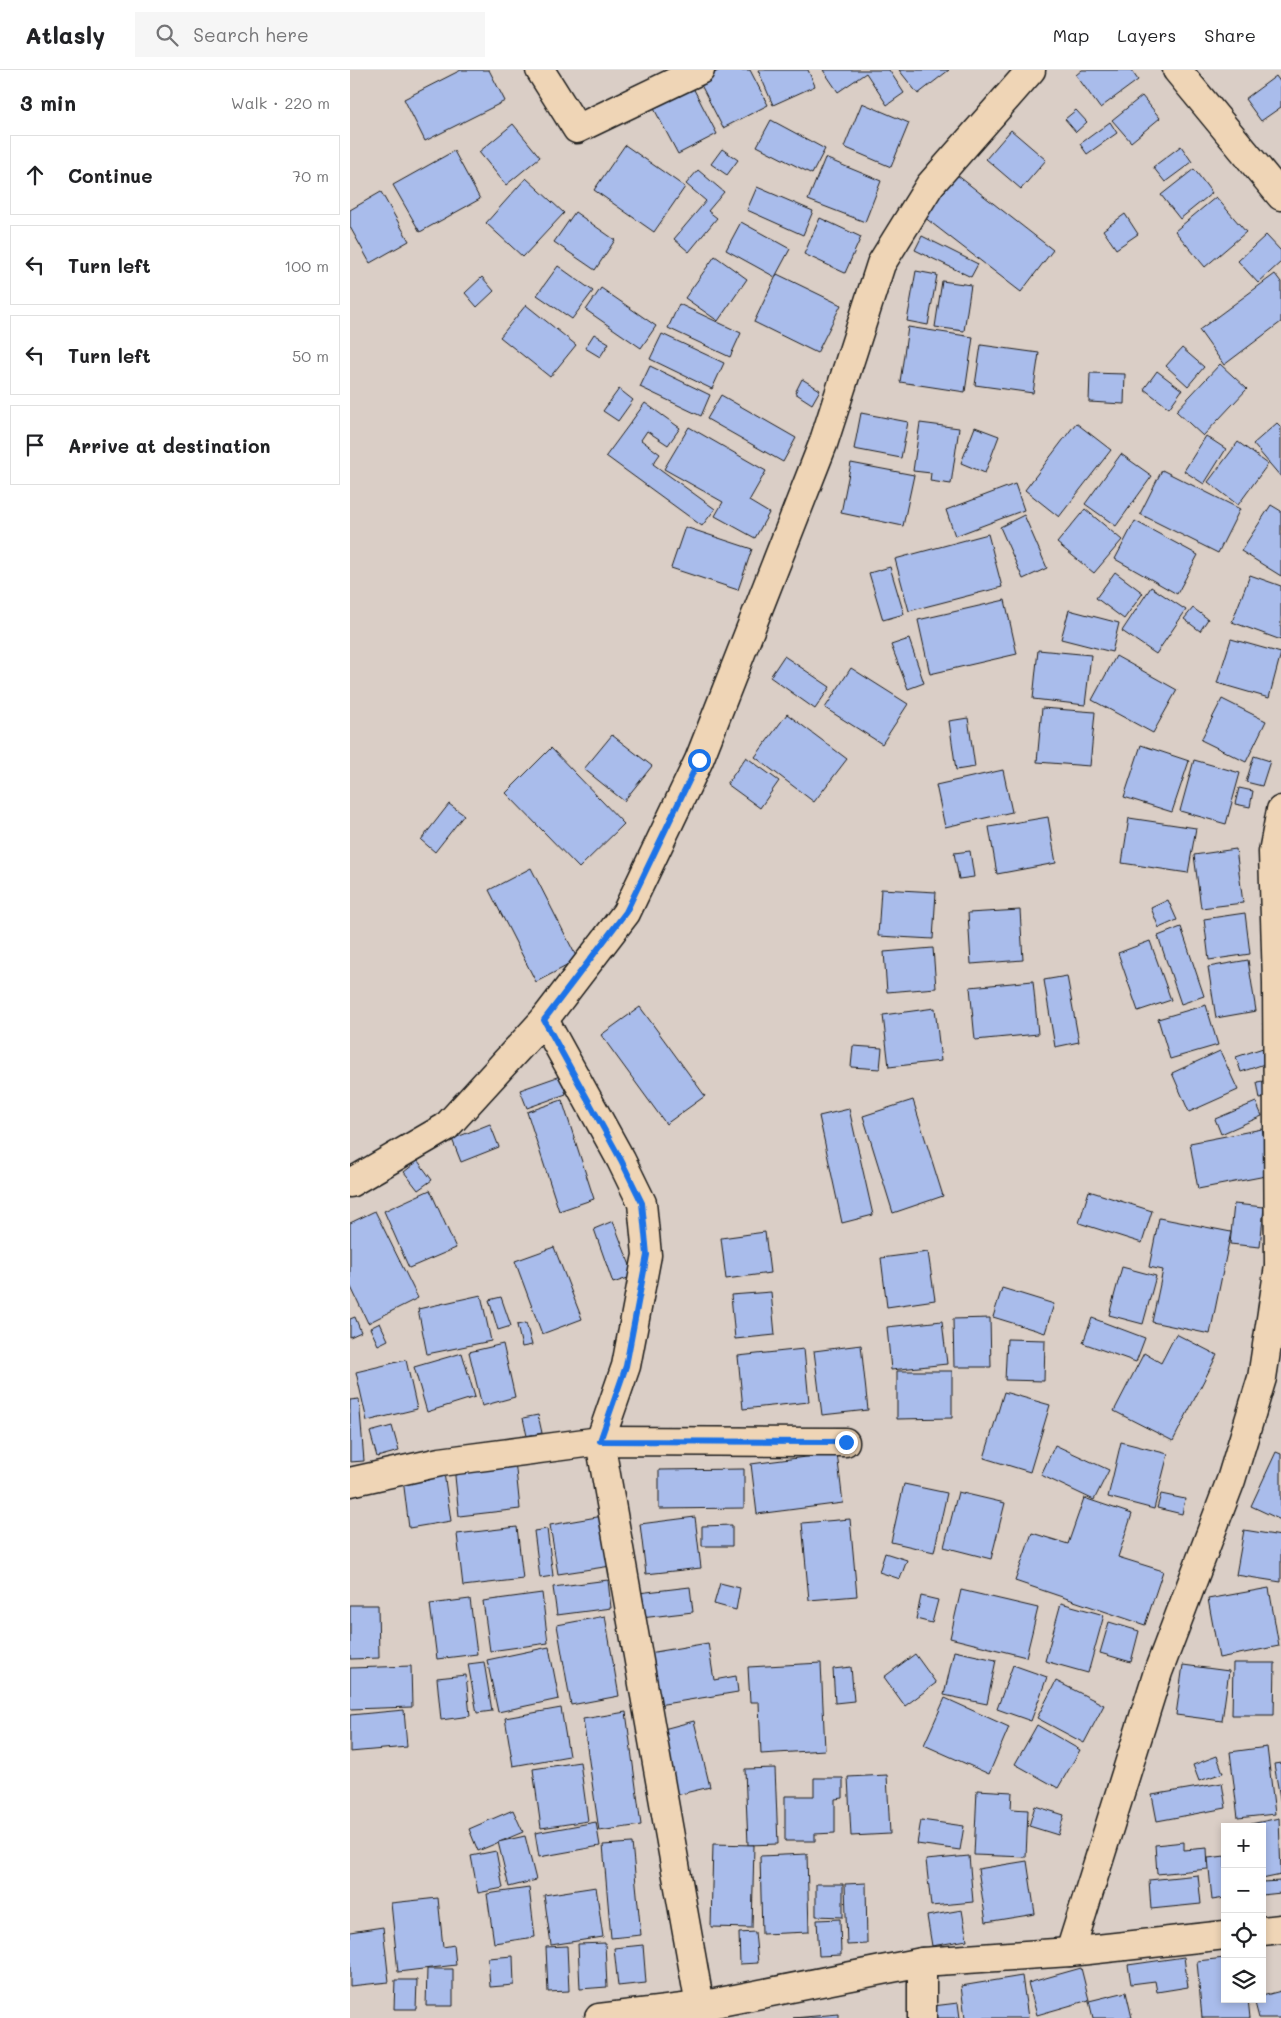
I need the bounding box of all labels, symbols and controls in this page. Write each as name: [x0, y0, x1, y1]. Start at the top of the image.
search box: [135, 12, 485, 57]
text: Atlasly: [25, 19, 105, 50]
icon: search: [153, 21, 181, 49]
text: Search here: [193, 22, 309, 47]
text: Map: [1053, 23, 1089, 47]
text: Layers: [1117, 23, 1176, 47]
text: Share: [1204, 23, 1256, 47]
text: 3 min: [20, 89, 76, 116]
text: Walk · 220 m: [231, 92, 330, 113]
icon: ahead: [21, 161, 49, 189]
text: Continue: [68, 163, 153, 188]
text: 70 m: [292, 165, 329, 186]
icon: left: [21, 251, 49, 279]
text: Turn left: [68, 253, 151, 278]
text: 100 m: [284, 255, 329, 276]
icon: left: [21, 341, 49, 369]
text: Turn left: [68, 343, 151, 368]
text: 50 m: [292, 345, 329, 366]
icon: arrive: [21, 431, 49, 459]
text: Arrive at destination: [68, 433, 271, 458]
route start: [688, 749, 711, 772]
route end: [835, 1431, 858, 1454]
map controls: [1221, 1823, 1266, 2003]
button: +: [1221, 1823, 1266, 1868]
button: −: [1221, 1868, 1266, 1913]
button: locate: [1221, 1913, 1266, 1958]
button: layers: [1221, 1958, 1266, 2003]

